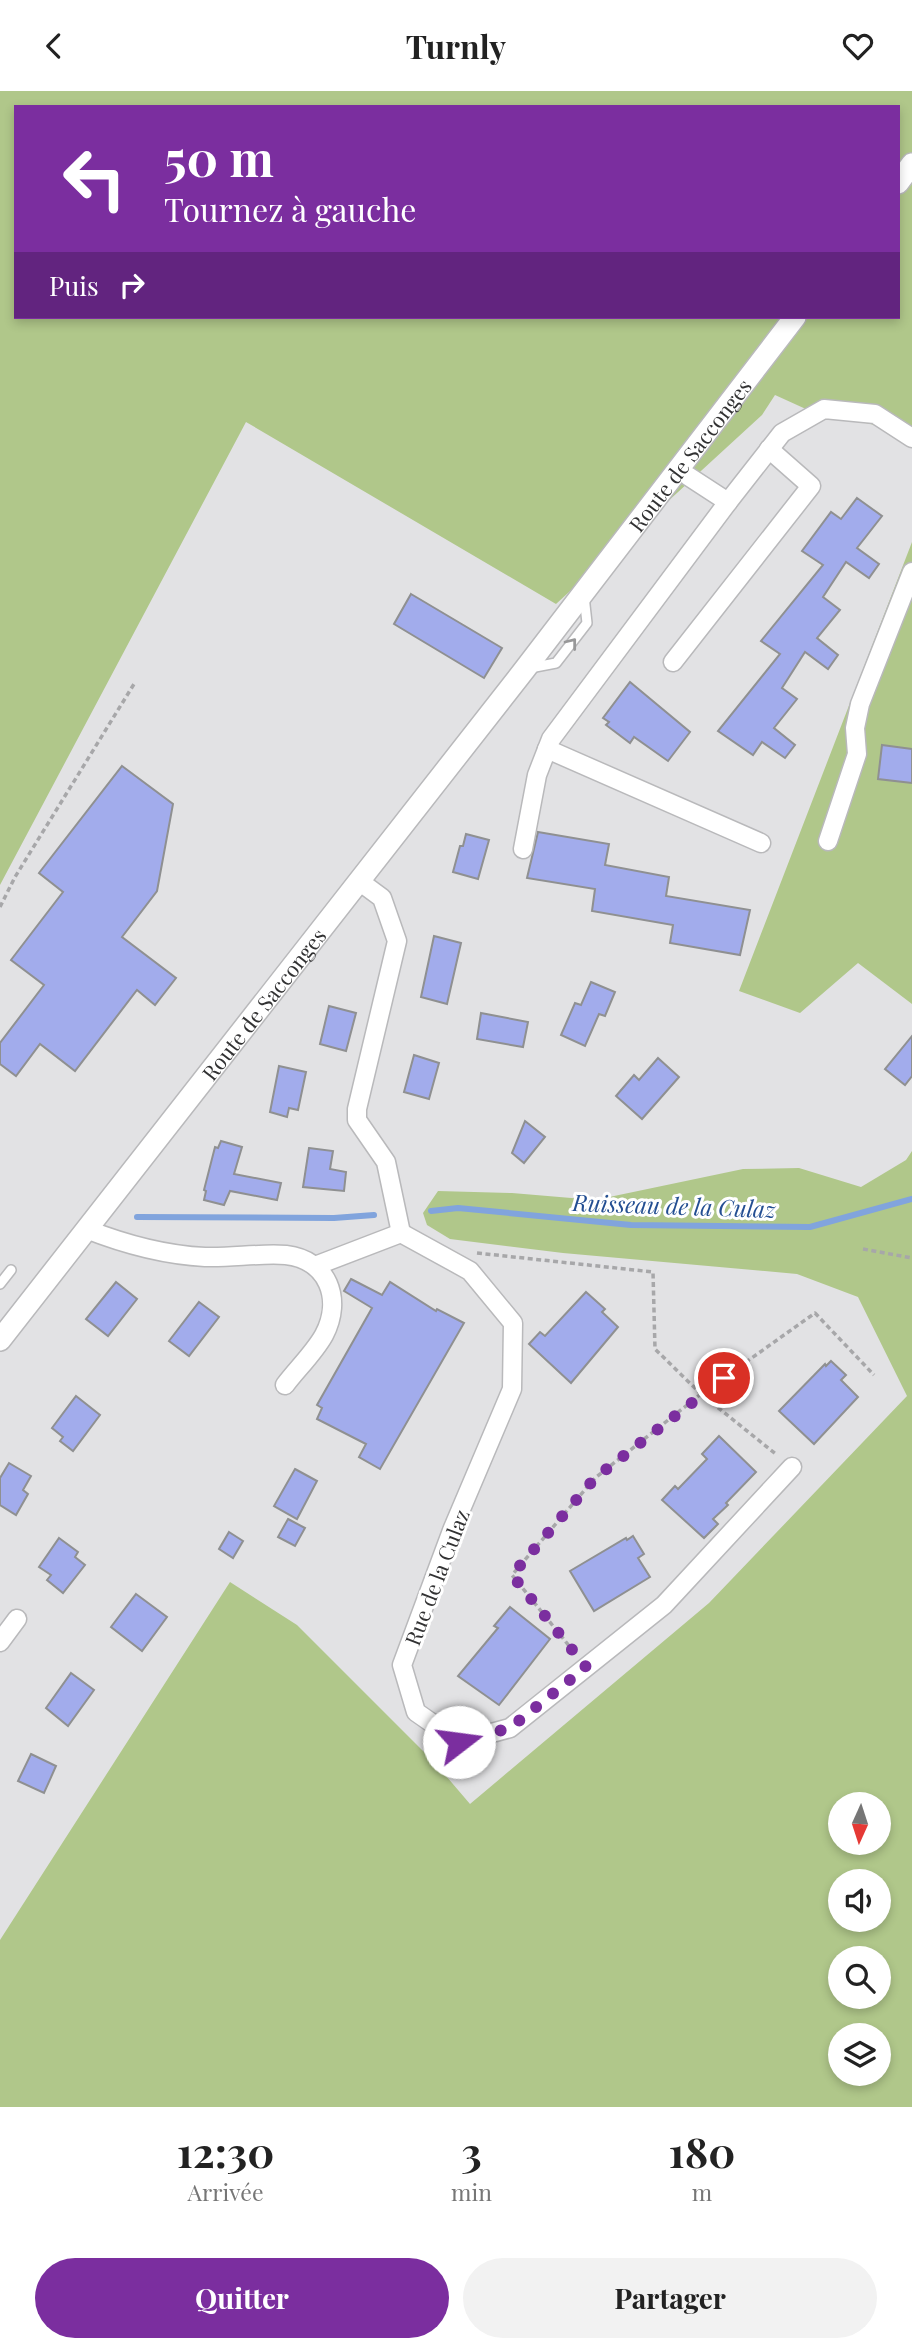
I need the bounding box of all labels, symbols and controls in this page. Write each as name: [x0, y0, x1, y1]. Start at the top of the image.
text: Turnly: [406, 24, 506, 67]
icon: back: [35, 27, 73, 65]
icon: heart: [839, 27, 877, 65]
text: 50 m: [164, 124, 274, 189]
icon: left: [49, 133, 140, 224]
text: Tournez à gauche: [164, 187, 417, 230]
icon: right: [113, 266, 151, 304]
text: Puis: [49, 268, 99, 303]
street label: Route de Sacconges: [622, 373, 757, 537]
one-way arrow: [563, 639, 576, 651]
street label: Route de Sacconges: [195, 922, 331, 1085]
water label: Ruisseau de la Culaz: [571, 1186, 777, 1224]
pin: [694, 1348, 754, 1408]
icon: arrive: [705, 1359, 743, 1397]
street label: Rue de la Culaz: [397, 1505, 475, 1649]
position arrow: [422, 1705, 496, 1779]
north arrow: [828, 1792, 891, 1855]
map controls: [828, 1792, 891, 2086]
button: sound: [828, 1869, 891, 1932]
button: search: [828, 1946, 891, 2009]
button: layers: [828, 2023, 891, 2086]
text: 12:30: [177, 2123, 274, 2179]
text: 3: [461, 2123, 482, 2179]
text: 180: [669, 2123, 735, 2179]
text: Arrivée: [188, 2176, 264, 2207]
text: min: [451, 2176, 492, 2207]
text: m: [692, 2176, 712, 2207]
button: Quitter: [35, 2258, 449, 2338]
button: Partager: [463, 2258, 877, 2338]

